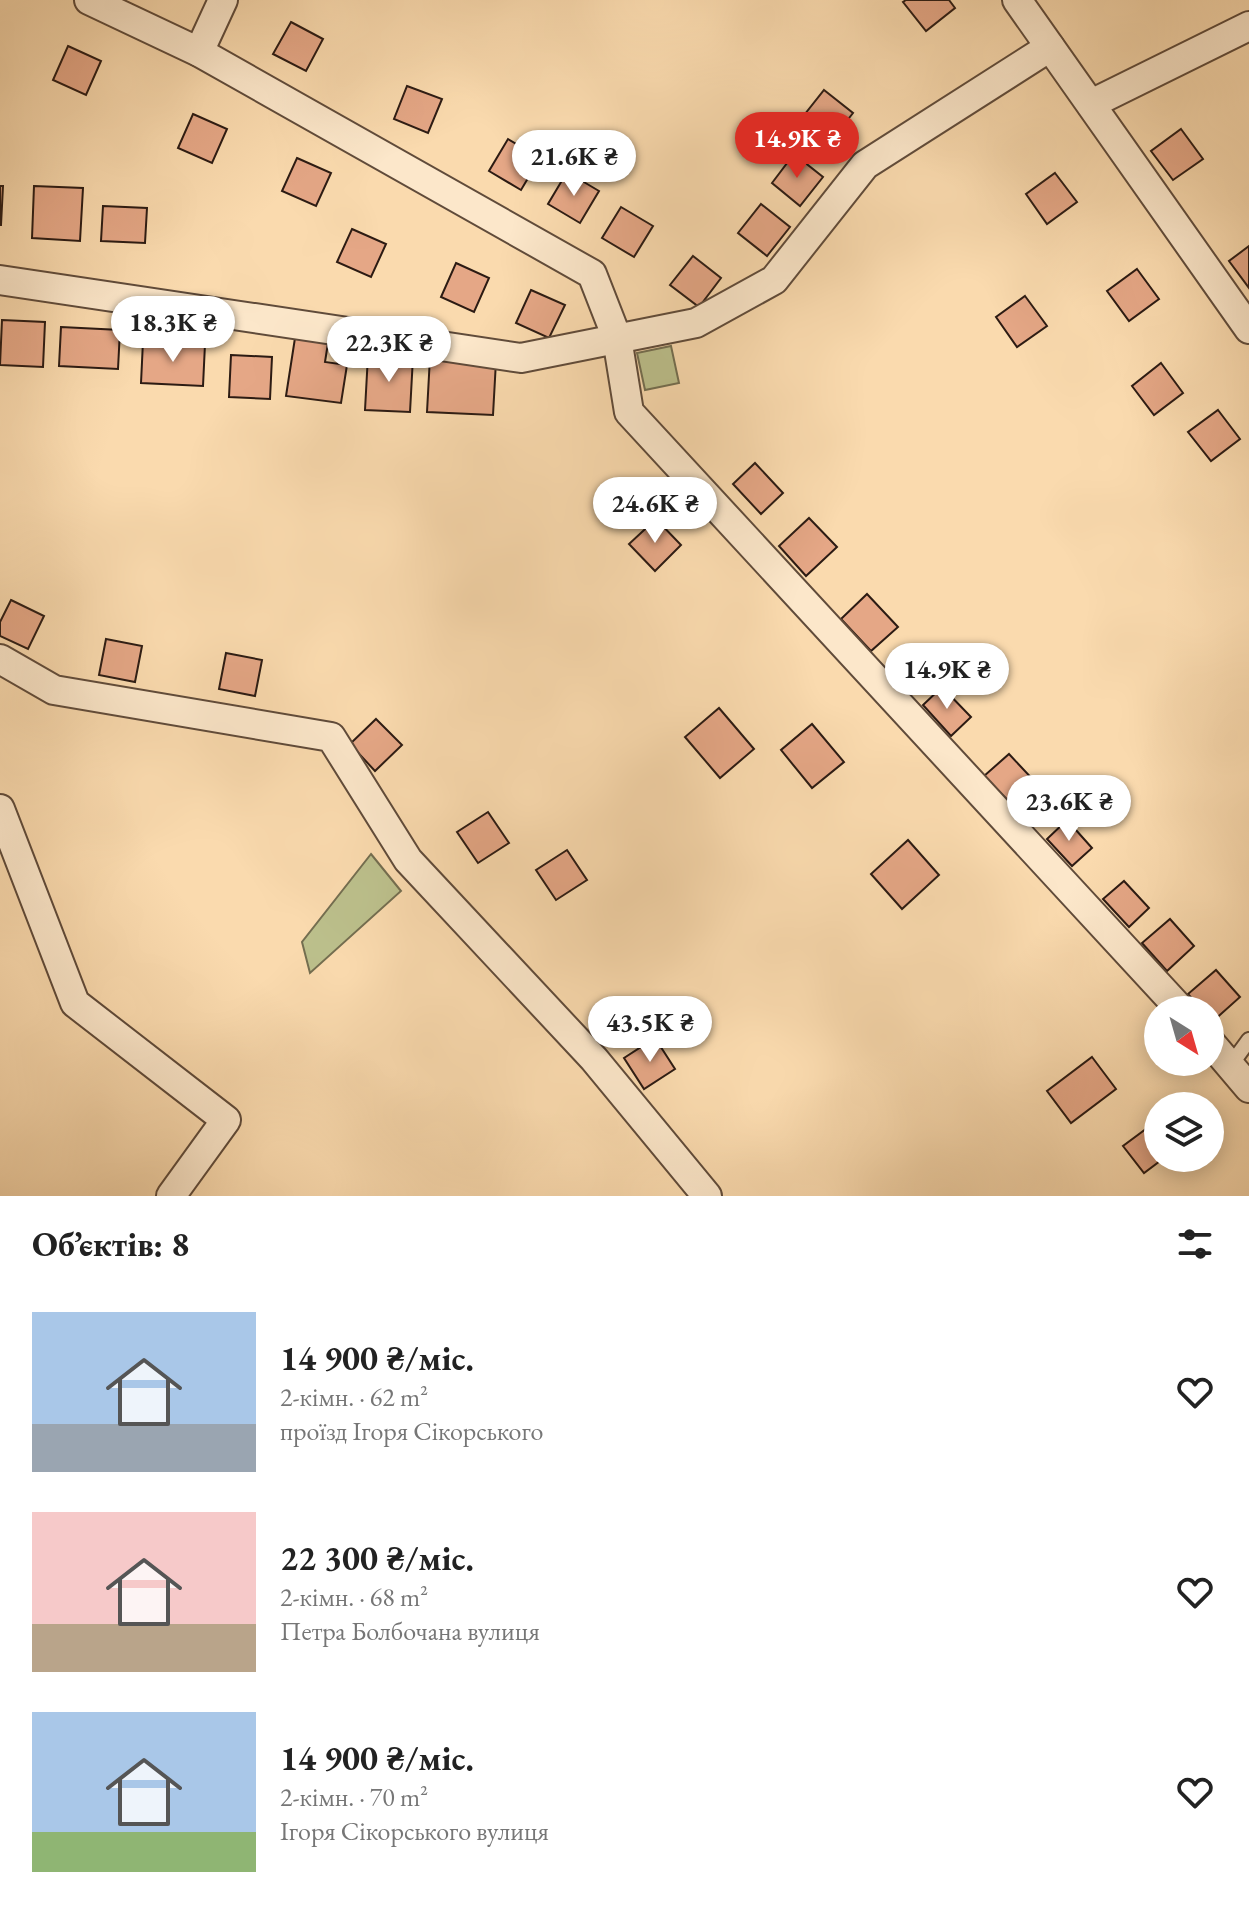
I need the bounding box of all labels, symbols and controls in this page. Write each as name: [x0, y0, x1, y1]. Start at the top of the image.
pin: 14.9K ₴: [723, 112, 871, 180]
text: 14.9K ₴: [753, 121, 841, 155]
pin: 21.6K ₴: [500, 130, 648, 198]
text: 21.6K ₴: [530, 139, 618, 173]
pin: 18.3K ₴: [99, 296, 247, 364]
text: 18.3K ₴: [129, 305, 217, 339]
pin: 22.3K ₴: [315, 316, 463, 384]
text: 22.3K ₴: [345, 325, 433, 359]
pin: 24.6K ₴: [581, 477, 729, 545]
text: 24.6K ₴: [611, 486, 699, 520]
pin: 14.9K ₴: [873, 643, 1021, 711]
text: 14.9K ₴: [903, 652, 991, 686]
pin: 23.6K ₴: [995, 775, 1143, 843]
text: 23.6K ₴: [1025, 784, 1113, 818]
pin: 43.5K ₴: [576, 996, 724, 1064]
north arrow: [1144, 996, 1224, 1076]
map controls: [1144, 996, 1224, 1172]
text: 43.5K ₴: [606, 1005, 694, 1039]
button: layers: [1144, 1092, 1224, 1172]
text: Об’єктів: 8: [32, 1222, 189, 1266]
icon: filters: [1173, 1222, 1217, 1266]
text: 14 900 ₴/міс.: [280, 1336, 474, 1380]
icon: home: [96, 1344, 192, 1440]
icon: heart: [1173, 1370, 1217, 1414]
text: 2-кімн. · 62 m²: [280, 1380, 428, 1414]
text: проїзд Ігоря Сікорського: [280, 1414, 543, 1448]
text: 22 300 ₴/міс.: [280, 1536, 474, 1580]
icon: home: [96, 1544, 192, 1640]
icon: heart: [1173, 1570, 1217, 1614]
text: 2-кімн. · 68 m²: [280, 1580, 428, 1614]
text: Петра Болбочана вулиця: [280, 1614, 540, 1648]
text: 14 900 ₴/міс.: [280, 1736, 474, 1780]
icon: home: [96, 1744, 192, 1840]
icon: heart: [1173, 1770, 1217, 1814]
text: 2-кімн. · 70 m²: [280, 1780, 428, 1814]
text: Ігоря Сікорського вулиця: [280, 1814, 549, 1848]

